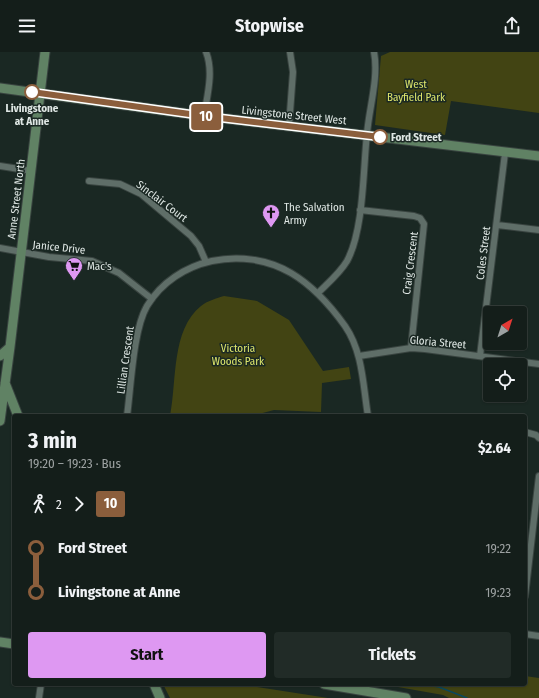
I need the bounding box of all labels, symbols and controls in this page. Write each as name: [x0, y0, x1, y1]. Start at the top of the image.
icon: menu: [16, 15, 38, 37]
text: Stopwise: [235, 15, 304, 37]
icon: share: [501, 15, 523, 37]
park label: West Bayfield Park: [387, 78, 446, 104]
marker: Livingstone at Anne: [24, 84, 40, 100]
place label: Livingstone at Anne: [6, 102, 59, 128]
line badge: 10: [188, 104, 224, 130]
street label: Livingstone Street West: [241, 104, 347, 128]
text: 10: [199, 108, 213, 125]
marker: Ford Street: [372, 129, 388, 145]
place label: Ford Street: [391, 131, 442, 144]
street label: Anne Street North: [5, 158, 28, 240]
street label: Sinclair Court: [134, 178, 190, 225]
place label: The Salvation Army: [284, 201, 345, 227]
church icon: The Salvation Army: [261, 203, 281, 228]
street label: Coles Street: [474, 225, 493, 281]
street label: Craig Crescent: [400, 230, 421, 295]
street label: Janice Drive: [32, 238, 86, 257]
supermarket icon: Mac's: [64, 256, 84, 281]
place label: Mac's: [87, 260, 112, 273]
north arrow: [483, 306, 527, 350]
map controls: [483, 306, 527, 402]
street label: Lillian Crescent: [114, 325, 137, 395]
street label: Gloria Street: [409, 334, 467, 351]
park label: Victoria Woods Park: [212, 342, 265, 368]
button: locate: [483, 358, 527, 402]
text: 3 min: [28, 427, 77, 454]
text: $2.64: [478, 439, 511, 457]
text: 19:20 – 19:23 · Bus: [28, 456, 121, 471]
icon: walk: [28, 493, 50, 515]
icon: forward: [68, 493, 90, 515]
text: 10: [104, 495, 117, 512]
text: 2: [56, 497, 62, 512]
text: Ford Street: [58, 539, 127, 557]
text: 19:22: [485, 541, 511, 556]
text: Livingstone at Anne: [58, 583, 180, 601]
text: 19:23: [485, 585, 511, 600]
button: Start: [28, 632, 266, 678]
button: Tickets: [274, 632, 511, 678]

